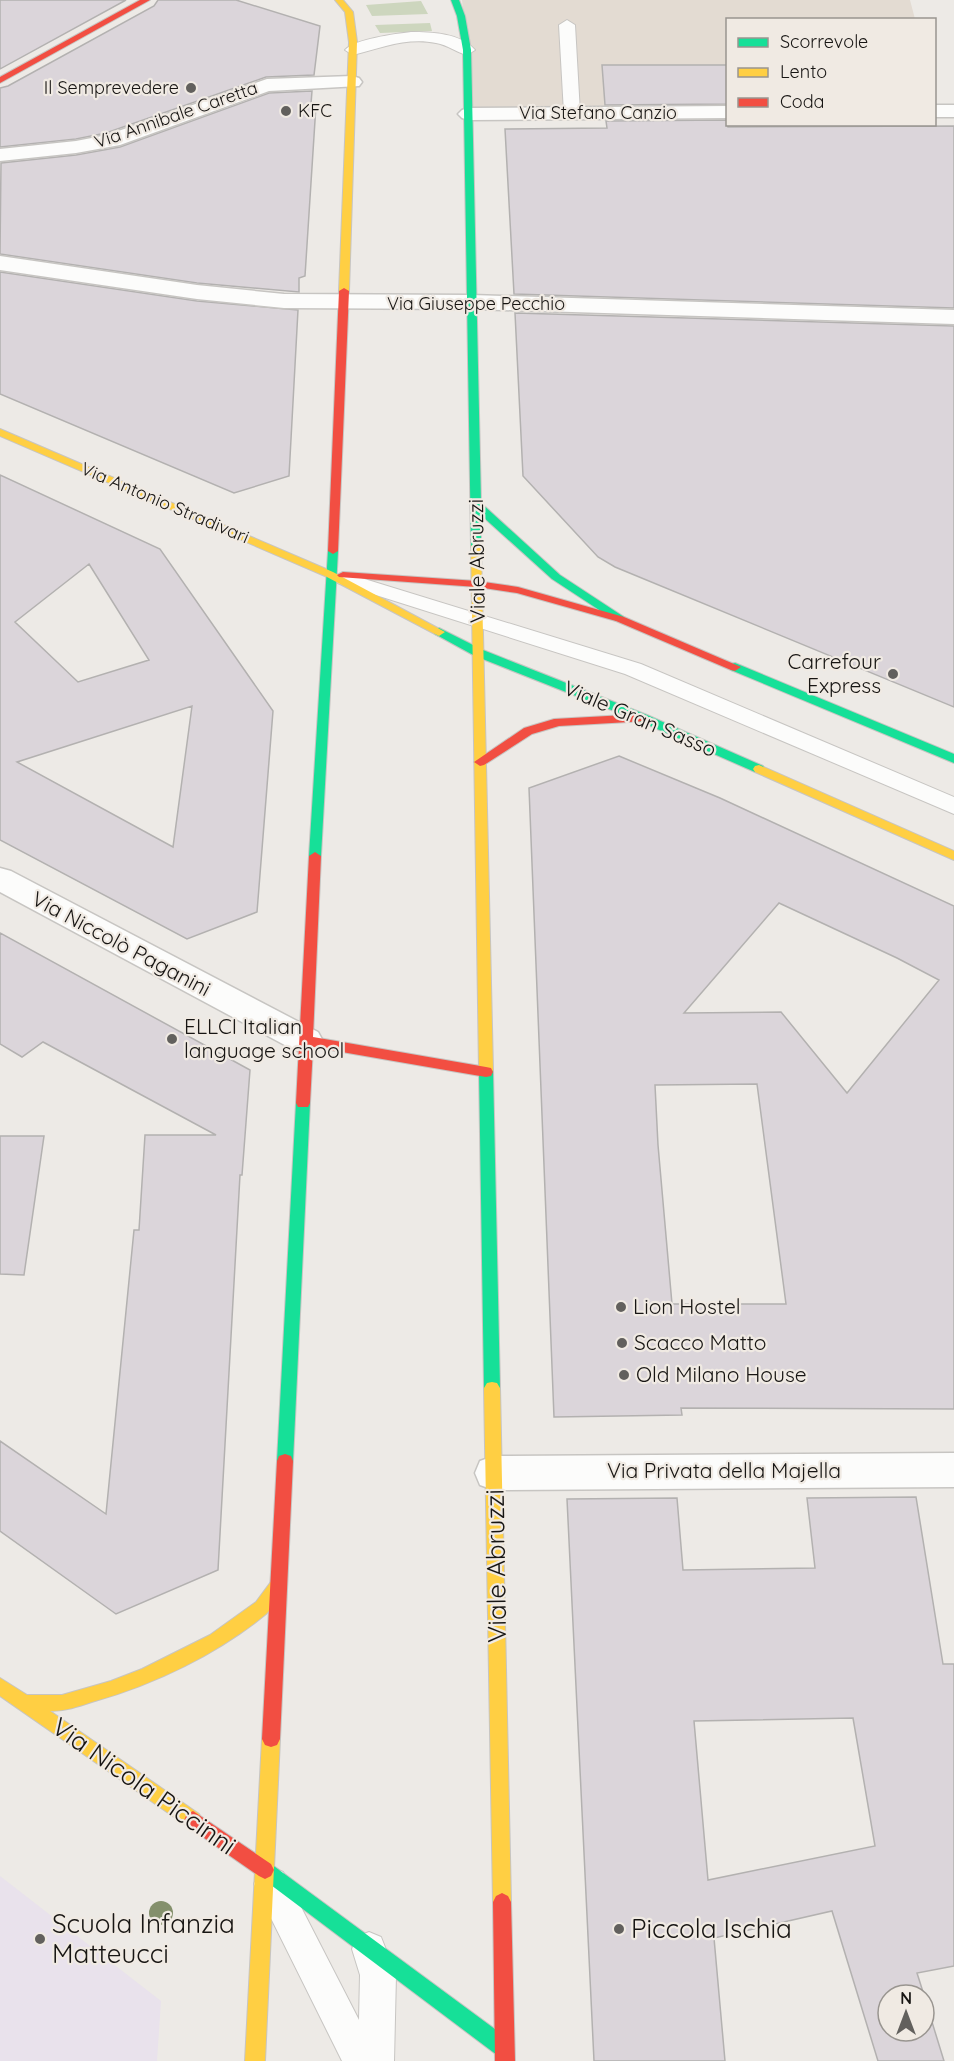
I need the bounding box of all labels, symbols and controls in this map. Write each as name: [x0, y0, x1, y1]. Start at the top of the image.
legend: [726, 18, 936, 126]
text: Scorrevole: [780, 30, 868, 53]
text: Lento: [780, 60, 827, 83]
place label: Il Semprevedere: [44, 76, 179, 99]
street label: Via Annibale Caretta: [91, 76, 261, 153]
marker: Il Semprevedere: [184, 81, 198, 95]
text: Coda: [780, 90, 824, 113]
place label: KFC: [298, 99, 332, 122]
street label: Via Stefano Canzio: [519, 101, 677, 124]
marker: KFC: [279, 104, 293, 118]
street label: Via Giuseppe Pecchio: [387, 292, 565, 315]
street label: Via Antonio Stradivari: [78, 457, 253, 548]
street label: Viale Abruzzi: [462, 499, 490, 623]
place label: Carrefour Express: [787, 648, 881, 698]
marker: Carrefour Express: [886, 667, 900, 681]
street label: Viale Gran Sasso: [560, 674, 721, 762]
street label: Via Niccolò Paganini: [28, 885, 215, 1001]
place label: ELLCI Italian language school: [184, 1013, 344, 1063]
marker: ELLCI Italian language school: [165, 1032, 179, 1046]
place label: Lion Hostel: [633, 1293, 741, 1319]
marker: Lion Hostel: [614, 1300, 628, 1314]
place label: Scacco Matto: [634, 1329, 767, 1355]
marker: Scacco Matto: [615, 1336, 629, 1350]
place label: Old Milano House: [636, 1361, 807, 1387]
marker: Old Milano House: [617, 1368, 631, 1382]
street label: Via Privata della Majella: [607, 1457, 841, 1483]
street label: Viale Abruzzi: [478, 1489, 513, 1643]
street label: Via Nicola Piccinni: [46, 1710, 243, 1861]
place label: Scuola Infanzia Matteucci: [52, 1907, 235, 1970]
place label: Piccola Ischia: [631, 1912, 792, 1945]
marker: Piccola Ischia: [612, 1922, 626, 1936]
marker: Scuola Infanzia Matteucci: [33, 1932, 47, 1946]
north arrow: [876, 1983, 936, 2043]
text: N: [900, 1988, 912, 2008]

